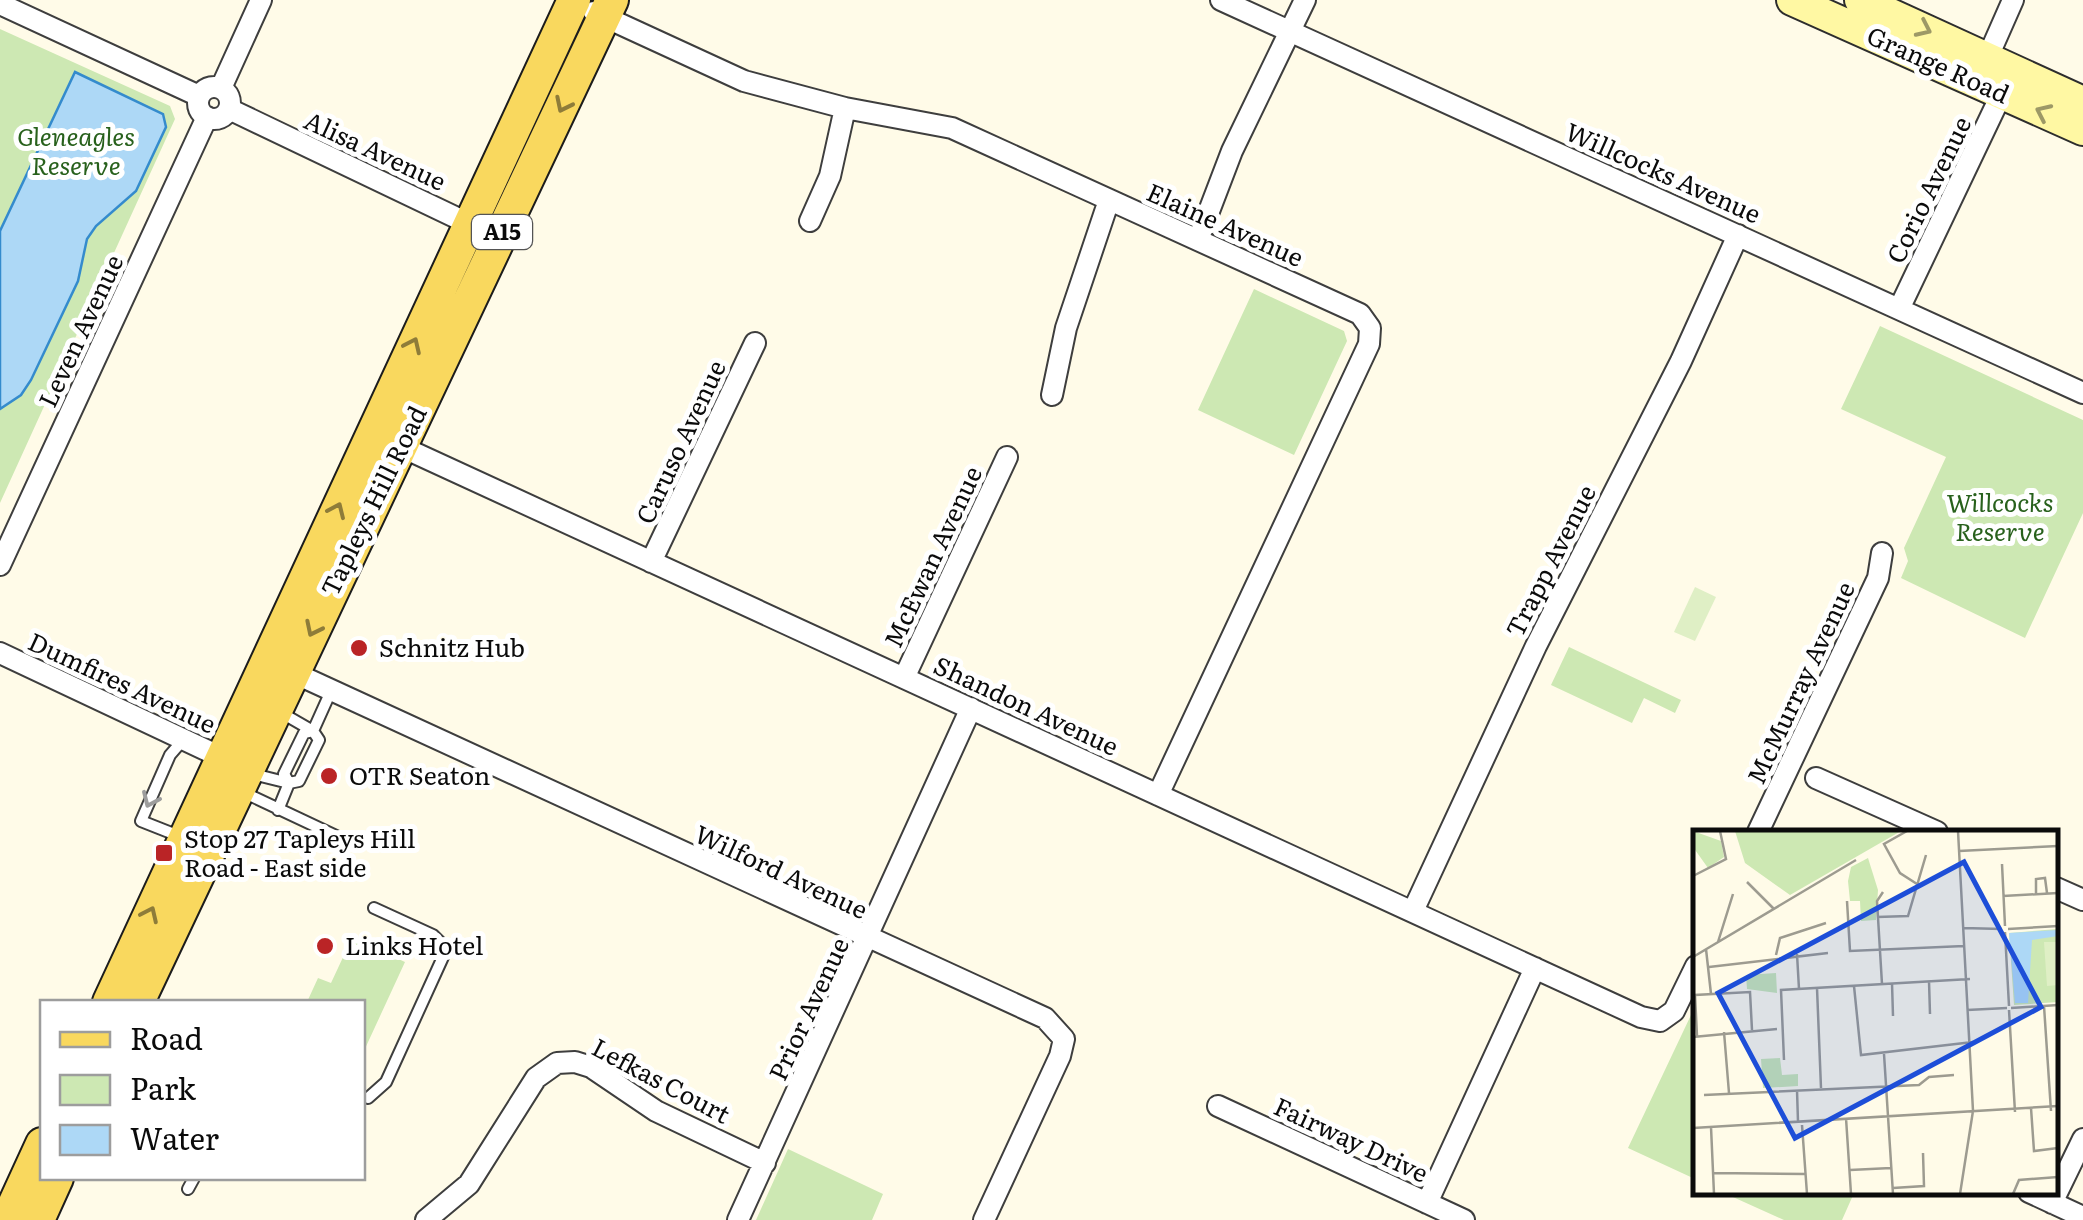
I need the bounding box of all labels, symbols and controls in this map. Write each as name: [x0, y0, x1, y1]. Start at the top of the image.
street label: Grange Road: [1861, 16, 2016, 112]
one-way arrow: [1914, 17, 1932, 37]
one-way arrow: [555, 95, 575, 113]
street label: Alisa Avenue: [299, 101, 453, 199]
one-way arrow: [2035, 104, 2053, 124]
street label: Corio Avenue: [1876, 110, 1979, 269]
street label: Willcocks Avenue: [1560, 112, 1767, 231]
park label: Gleneagles Reserve: [17, 117, 135, 183]
street label: Elaine Avenue: [1141, 173, 1310, 275]
road number: A15: [472, 215, 532, 249]
street label: Leven Avenue: [28, 248, 131, 413]
one-way arrow: [401, 337, 421, 355]
street label: Caruso Avenue: [626, 353, 734, 529]
street label: Tapleys Hill Road: [311, 399, 435, 602]
street label: McEwan Avenue: [873, 460, 990, 653]
street label: Trapp Avenue: [1495, 478, 1604, 643]
park label: Willcocks Reserve: [1947, 483, 2053, 549]
one-way arrow: [325, 503, 345, 521]
street label: McMurray Avenue: [1736, 575, 1863, 790]
one-way arrow: [305, 619, 325, 637]
street label: Dumfires Avenue: [23, 622, 223, 741]
place label: Schnitz Hub: [379, 628, 525, 665]
marker: Schnitz Hub: [348, 637, 370, 659]
street label: Shandon Avenue: [928, 646, 1125, 764]
place label: OTR Seaton: [349, 756, 490, 793]
marker: OTR Seaton: [318, 765, 340, 787]
one-way arrow: [142, 790, 162, 808]
street label: Wilford Avenue: [689, 814, 874, 927]
place label: Stop 27 Tapleys Hill Road - East side: [184, 819, 415, 885]
inset map: [1693, 830, 2058, 1195]
marker: Stop 27 Tapleys Hill Road - East side: [153, 842, 175, 864]
one-way arrow: [137, 906, 157, 924]
place label: Links Hotel: [345, 926, 483, 963]
street label: Prior Avenue: [758, 931, 857, 1086]
marker: Links Hotel: [314, 935, 336, 957]
legend: [40, 1000, 365, 1180]
text: Road: [130, 1015, 203, 1059]
street label: Lefkas Court: [586, 1028, 737, 1132]
text: Park: [130, 1065, 197, 1109]
street label: Fairway Drive: [1268, 1087, 1435, 1191]
text: Water: [130, 1115, 219, 1159]

